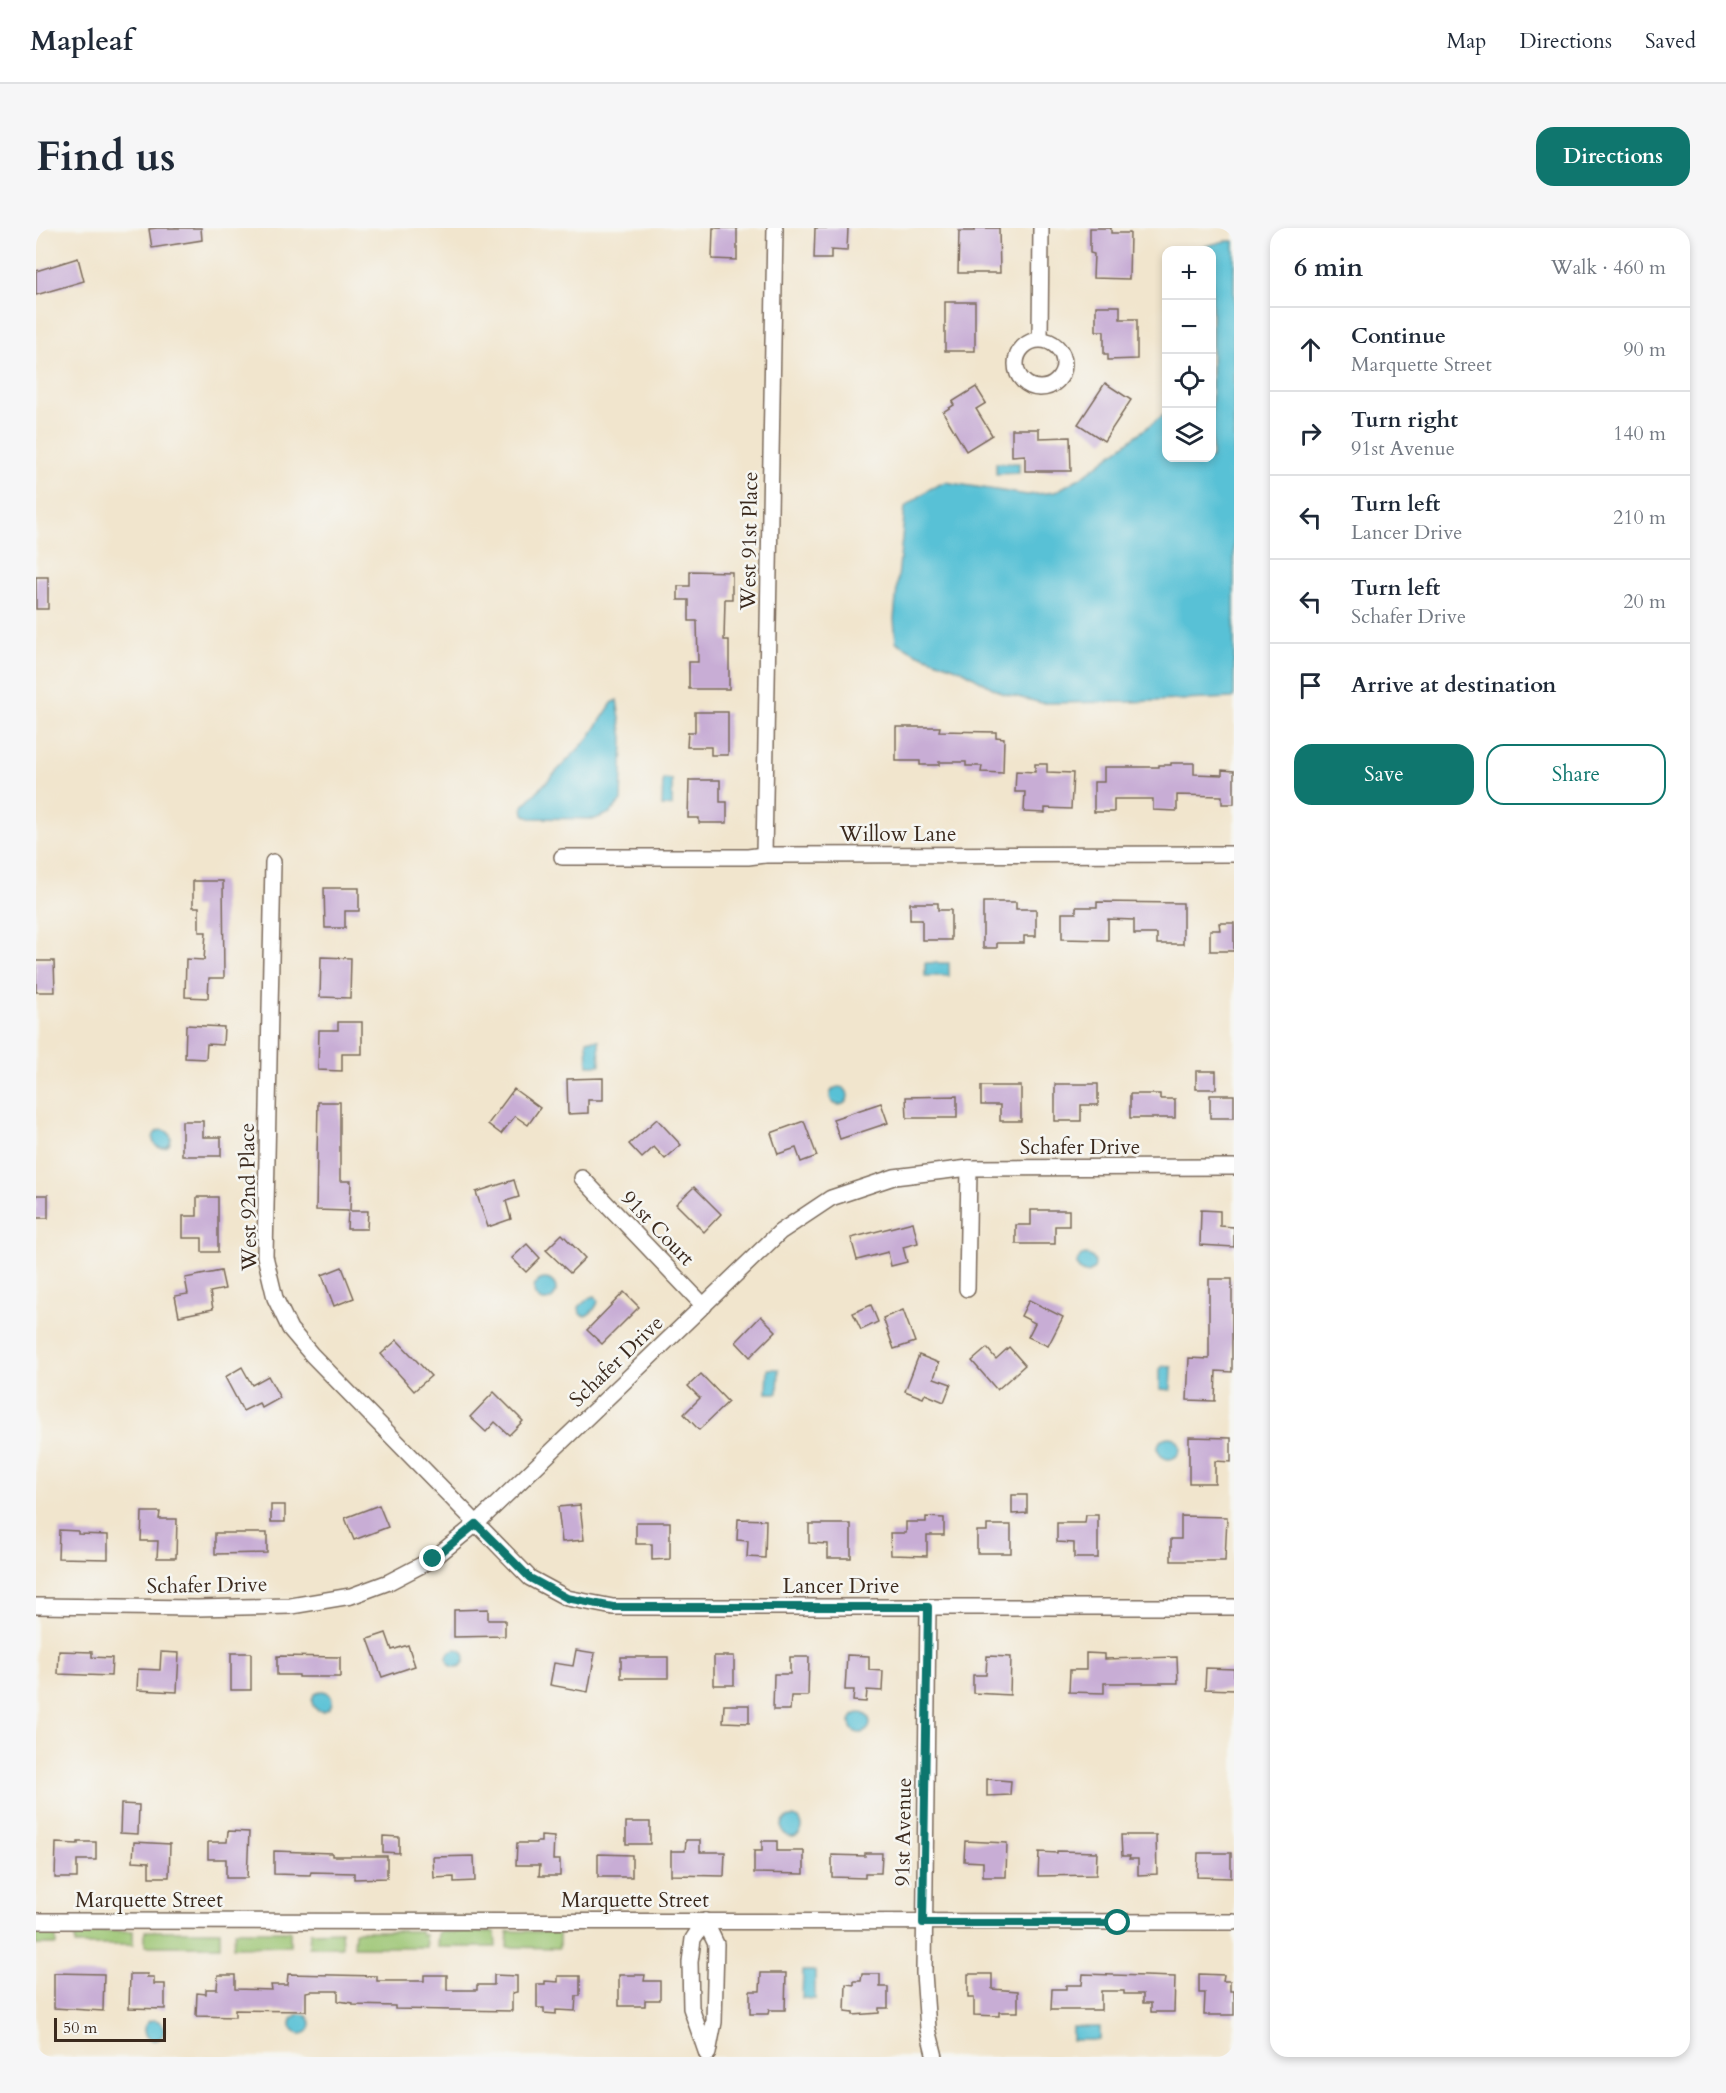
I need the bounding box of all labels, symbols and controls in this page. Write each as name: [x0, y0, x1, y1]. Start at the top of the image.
text: Mapleaf: [30, 22, 133, 60]
text: Map: [1446, 27, 1486, 56]
text: Directions: [1519, 27, 1612, 56]
text: Saved: [1645, 27, 1696, 56]
button: Directions: [1536, 127, 1690, 186]
text: Find us: [36, 128, 176, 185]
map controls: [1162, 246, 1216, 462]
button: +: [1162, 246, 1216, 300]
text: 6 min: [1294, 250, 1363, 285]
text: Walk · 460 m: [1551, 254, 1666, 281]
button: −: [1162, 300, 1216, 354]
text: Continue: [1351, 321, 1446, 351]
icon: ahead: [1294, 333, 1327, 366]
text: 90 m: [1623, 336, 1666, 363]
text: Marquette Street: [1351, 351, 1492, 378]
button: locate: [1162, 354, 1216, 408]
text: Turn right: [1351, 405, 1458, 435]
button: layers: [1162, 408, 1216, 462]
icon: right: [1294, 417, 1327, 450]
text: 140 m: [1613, 420, 1666, 447]
text: 91st Avenue: [1351, 435, 1455, 462]
street label: West 91st Place: [734, 471, 765, 612]
text: Turn left: [1351, 489, 1440, 519]
icon: left: [1294, 501, 1327, 534]
text: 210 m: [1613, 504, 1666, 531]
text: Lancer Drive: [1351, 519, 1462, 546]
text: Turn left: [1351, 573, 1440, 603]
icon: left: [1294, 585, 1327, 618]
text: 20 m: [1623, 588, 1666, 615]
text: Schafer Drive: [1351, 603, 1466, 630]
icon: arrive: [1294, 669, 1327, 702]
text: Arrive at destination: [1351, 670, 1556, 700]
button: Save: [1294, 744, 1474, 805]
button: Share: [1486, 744, 1666, 805]
street label: Willow Lane: [839, 820, 956, 849]
street label: West 92nd Place: [233, 1123, 264, 1272]
street label: Schafer Drive: [1020, 1133, 1140, 1162]
street label: 91st Court: [615, 1184, 701, 1273]
street label: Schafer Drive: [563, 1309, 670, 1414]
route end: [419, 1545, 445, 1571]
street label: Schafer Drive: [146, 1570, 268, 1601]
street label: Lancer Drive: [783, 1572, 899, 1601]
street label: 91st Avenue: [888, 1777, 919, 1887]
street label: Marquette Street: [75, 1886, 223, 1915]
street label: Marquette Street: [561, 1886, 709, 1915]
route start: [1104, 1909, 1130, 1935]
scale bar: [54, 2015, 166, 2042]
text: 50 m: [63, 2017, 97, 2039]

